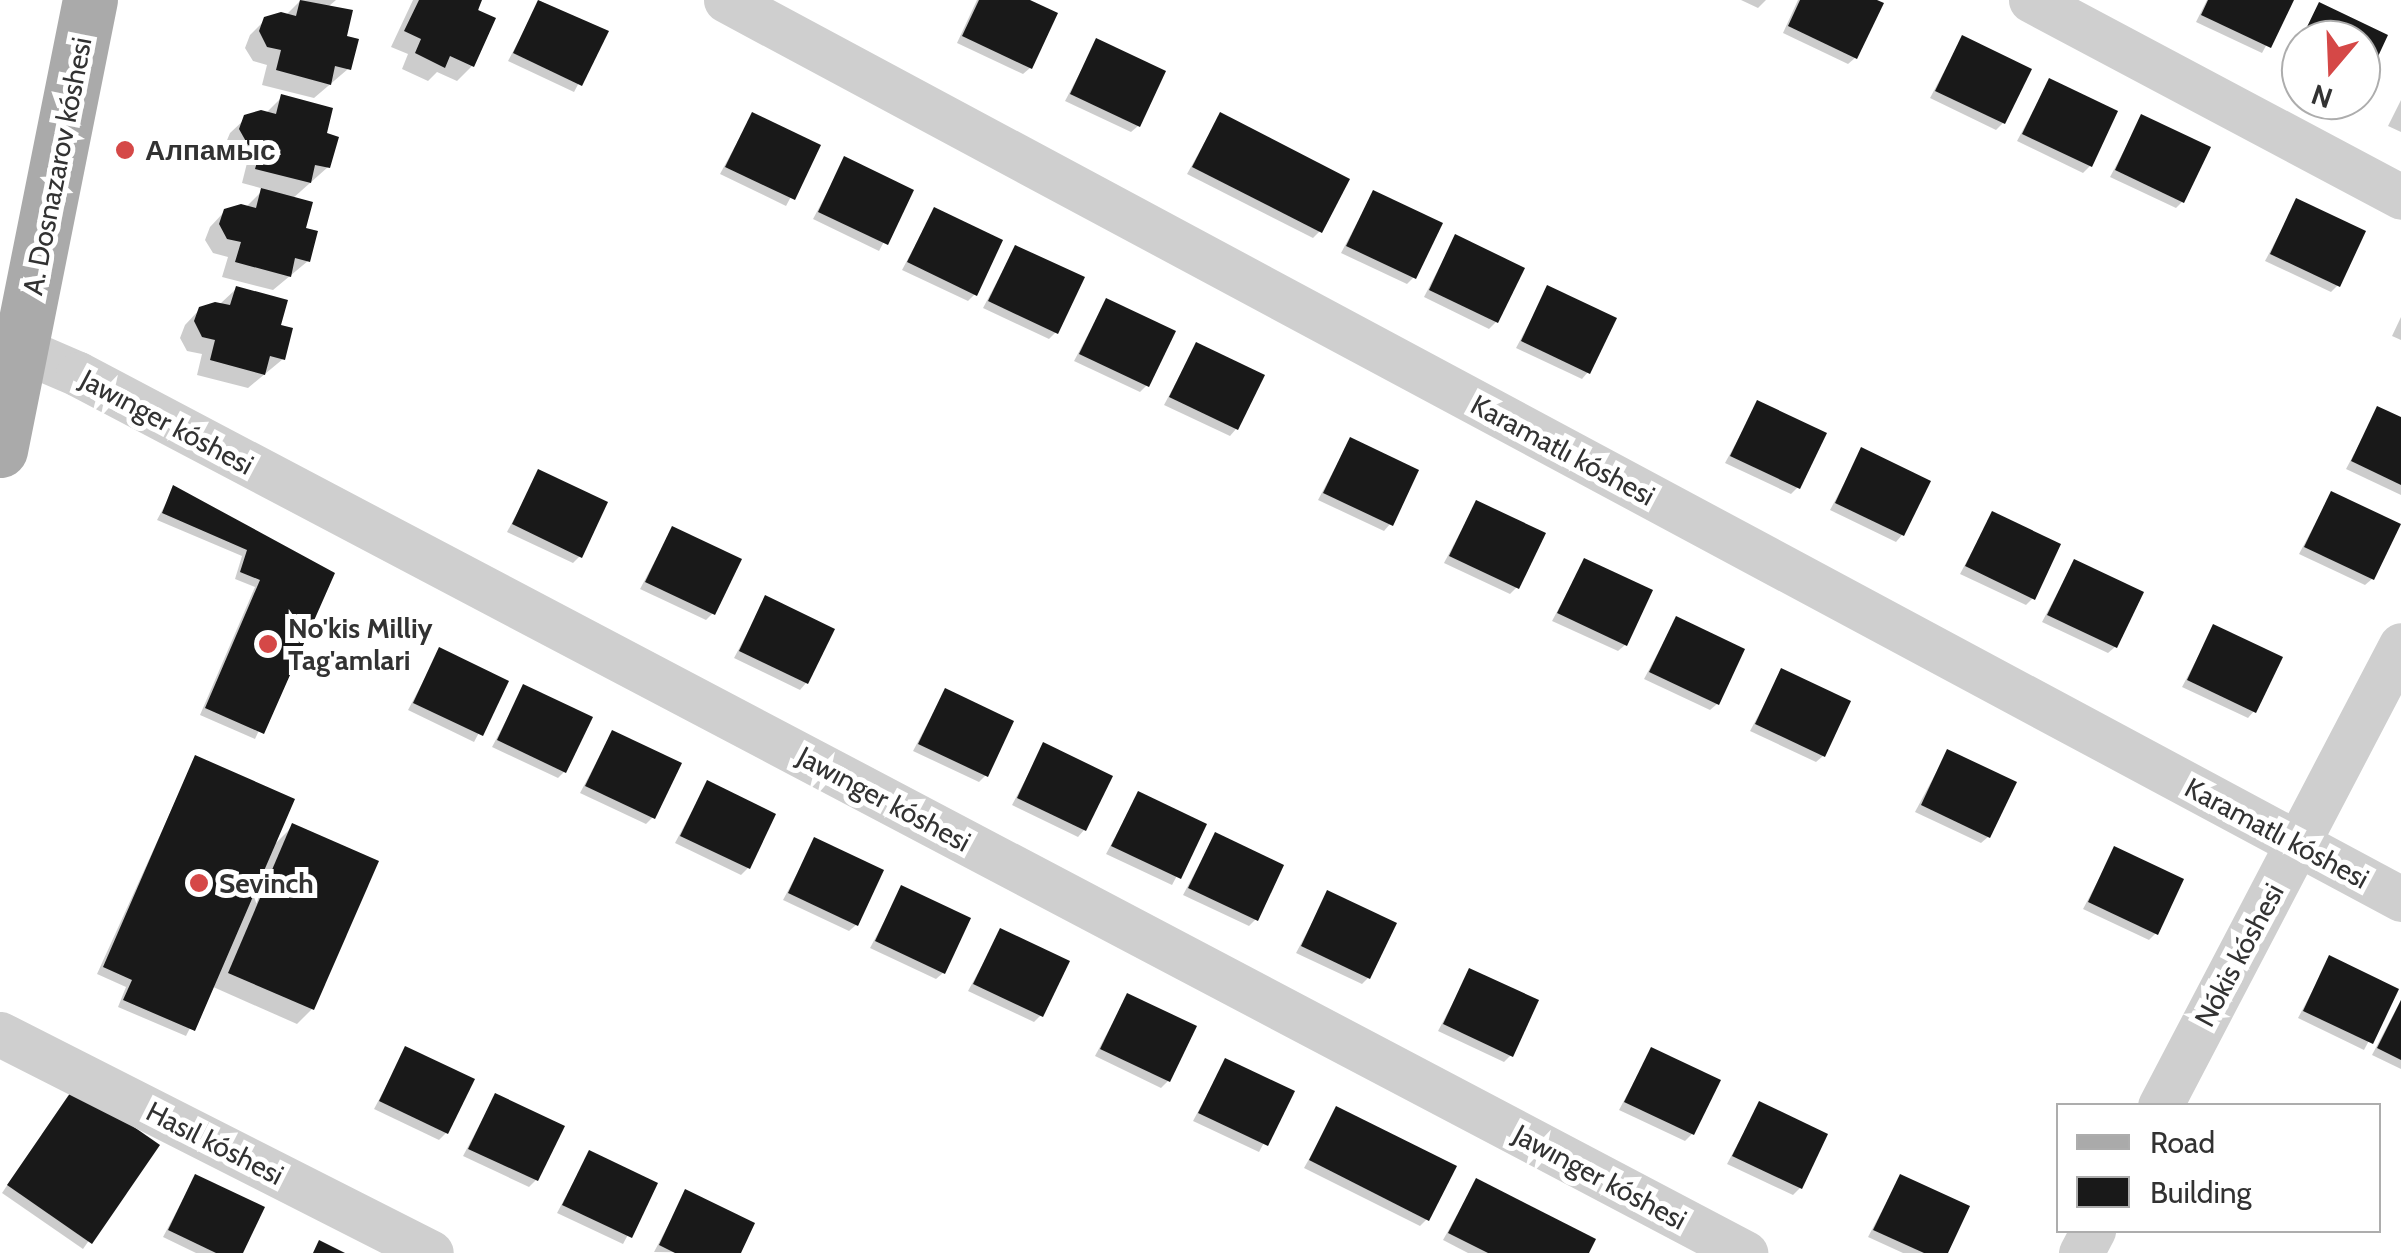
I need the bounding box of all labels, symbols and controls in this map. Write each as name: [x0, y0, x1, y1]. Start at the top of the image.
north arrow: [2281, 20, 2381, 120]
street label: A. Dosnazarov kóshesi: [16, 34, 98, 298]
text: N: [2307, 77, 2337, 116]
place label: Алпамыс: [145, 133, 276, 167]
marker: Алпамыс: [114, 139, 136, 161]
street label: Jawınger kóshesi: [75, 362, 259, 482]
street label: Karamatlı kóshesi: [1465, 387, 1661, 513]
place label: No'kis Milliy Tag'amlari: [288, 611, 433, 677]
marker: No'kis Milliy Tag'amlari: [257, 633, 279, 655]
street label: Jawınger kóshesi: [792, 739, 976, 859]
street label: Karamatlı kóshesi: [2179, 770, 2375, 896]
place label: Sevinch: [219, 866, 314, 900]
marker: Sevinch: [188, 872, 210, 894]
street label: Nókis kóshesi: [2187, 878, 2291, 1032]
street label: Hasıl kóshesi: [141, 1094, 289, 1192]
legend: [2056, 1103, 2381, 1233]
street label: Jawınger kóshesi: [1508, 1117, 1692, 1237]
text: Road: [2150, 1124, 2215, 1161]
text: Building: [2150, 1174, 2252, 1211]

